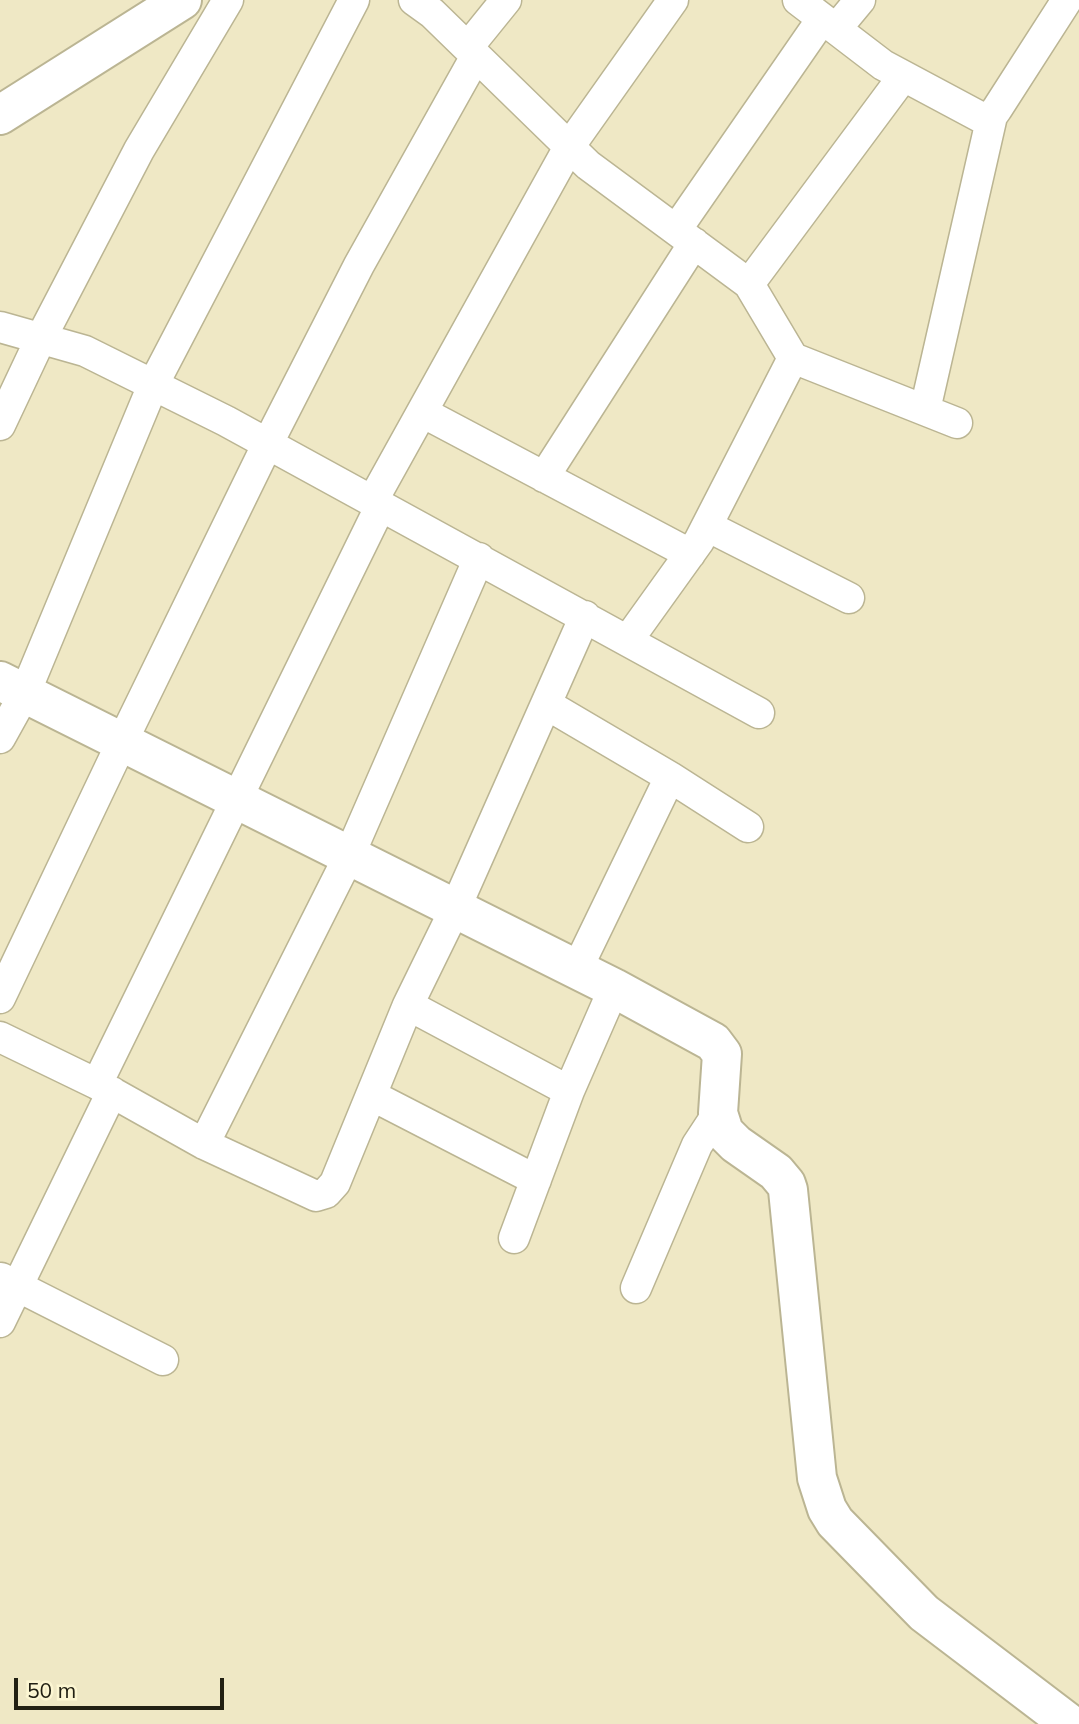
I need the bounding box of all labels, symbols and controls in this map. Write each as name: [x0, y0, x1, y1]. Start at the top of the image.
scale bar: [18, 1664, 228, 1708]
text: 50 m: [27, 1677, 76, 1703]

